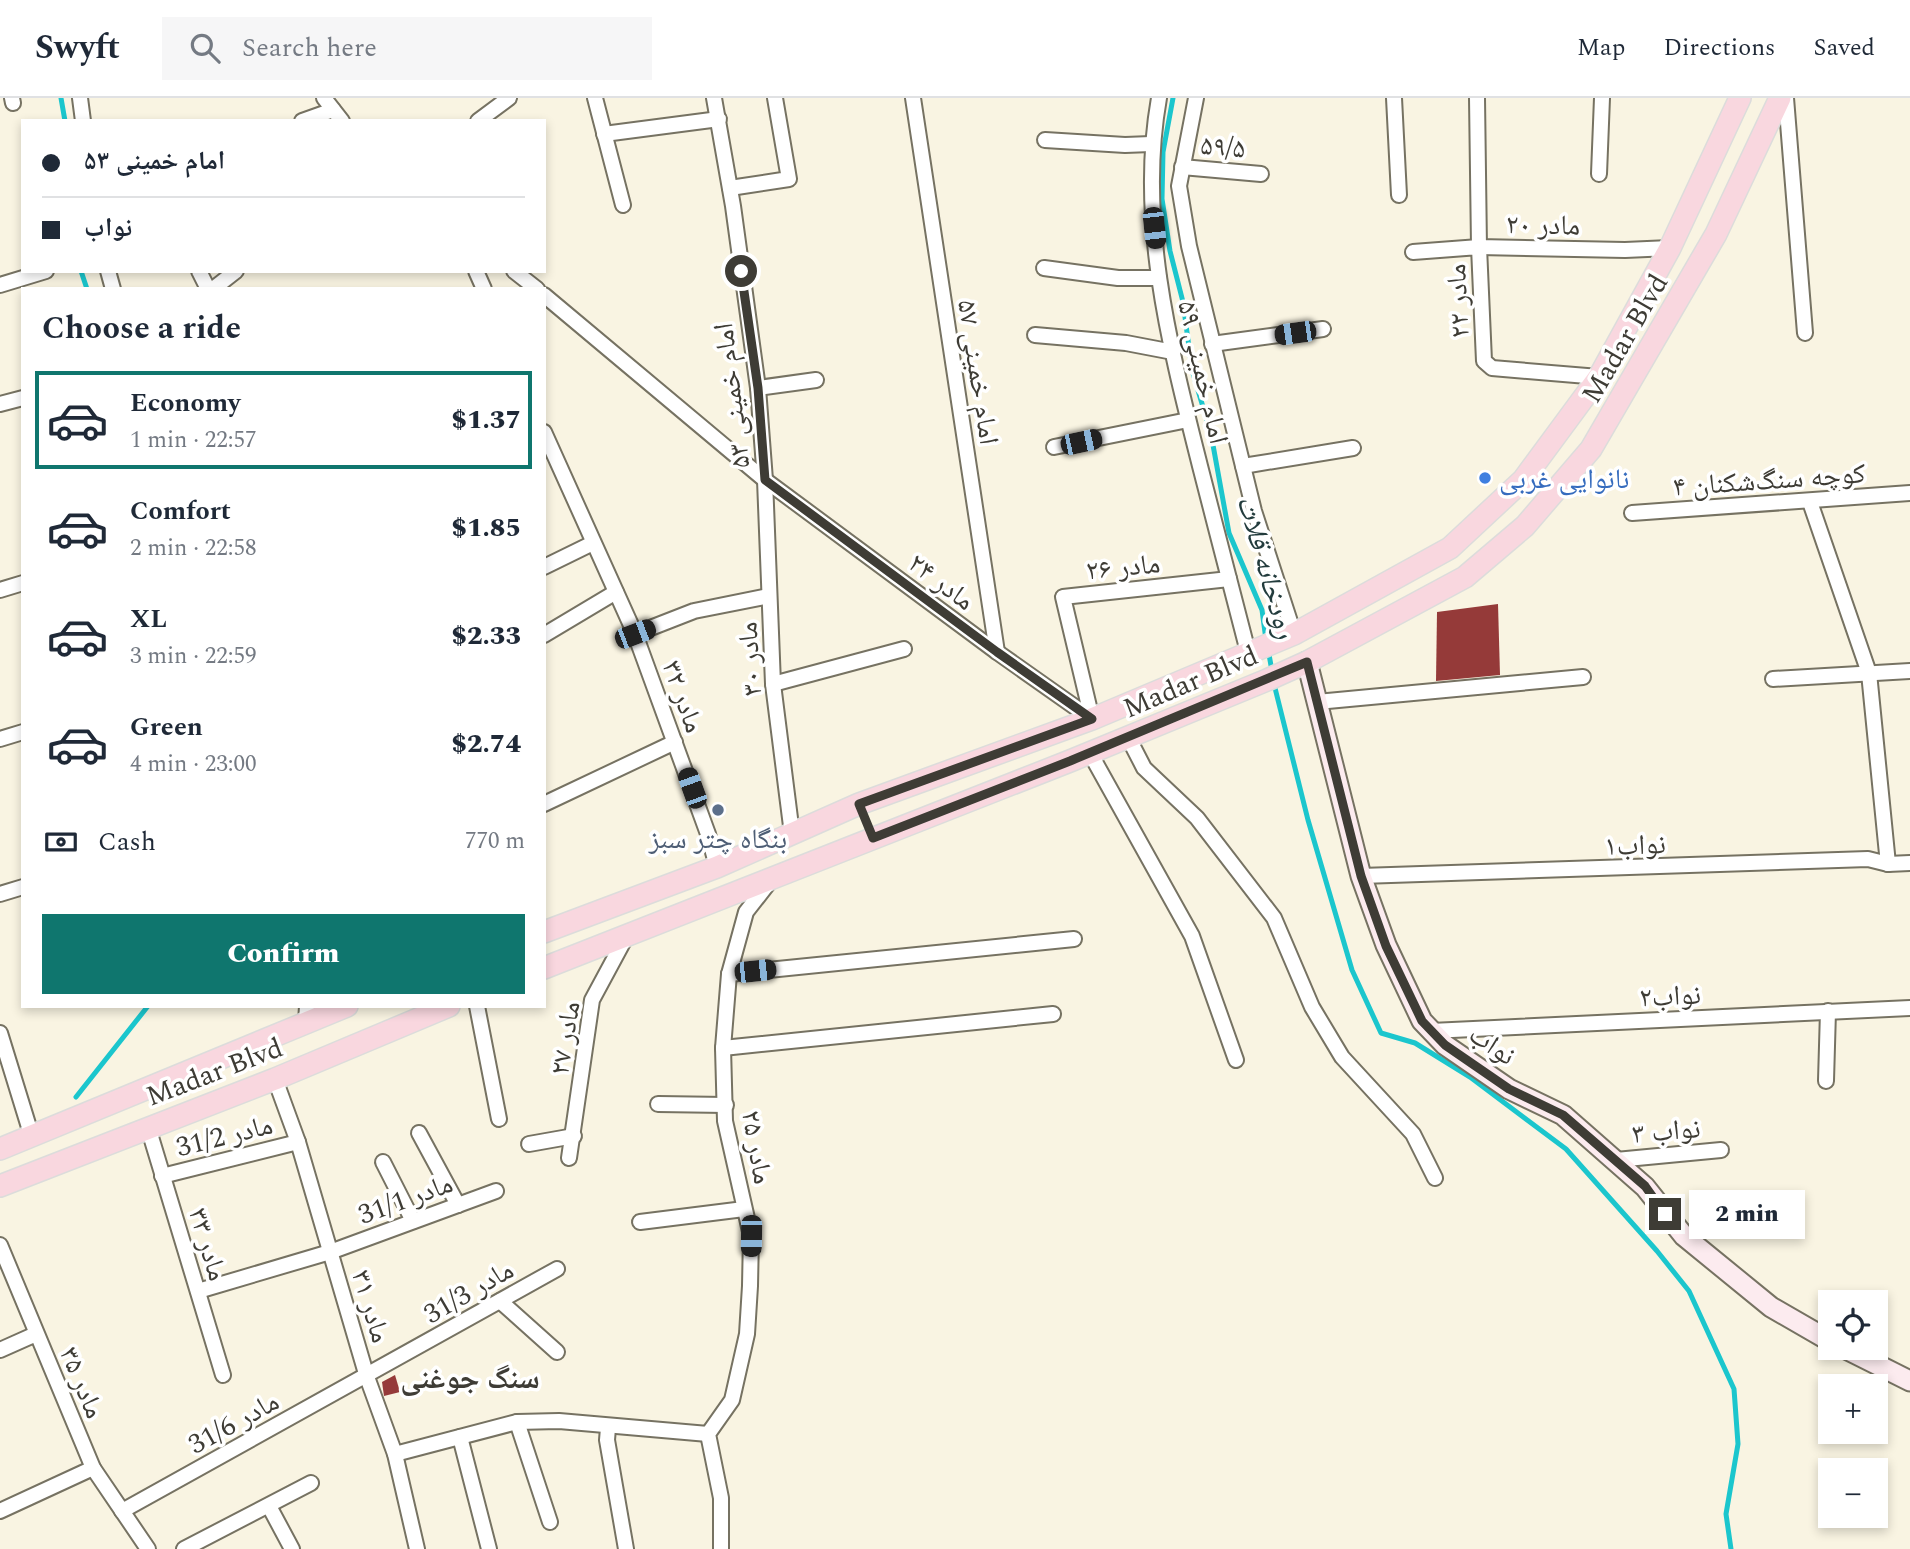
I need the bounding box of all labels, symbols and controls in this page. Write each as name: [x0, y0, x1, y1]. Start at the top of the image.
search box: [162, 17, 652, 80]
text: Swyft: [35, 23, 120, 73]
text: Search here: [242, 28, 377, 68]
icon: search: [186, 29, 224, 67]
text: Map: [1577, 30, 1625, 66]
text: Directions: [1663, 30, 1775, 66]
text: Saved: [1813, 30, 1875, 66]
street label: ۵۹/۵: [1199, 124, 1247, 171]
text: امام خمینی ۵۳: [84, 141, 225, 181]
street label: مادر ۲۰: [1505, 203, 1581, 248]
car: [1142, 206, 1167, 250]
text: نواب: [84, 208, 132, 248]
route start: [725, 255, 757, 287]
street label: مادر ۲۲: [1435, 263, 1482, 339]
street label: Madar Blvd: [1571, 266, 1680, 412]
street label: امام خمینی ۵۹: [1165, 296, 1240, 448]
street label: امام خمینی ۵۷: [945, 297, 1010, 448]
text: Choose a ride: [42, 304, 241, 353]
car: [1273, 320, 1318, 346]
street label: امام خمینی ۵۳: [702, 321, 763, 471]
text: Economy: [130, 383, 240, 423]
icon: car: [46, 389, 109, 452]
text: $1.37: [451, 400, 521, 440]
text: 1 min · 22:57: [130, 423, 257, 458]
car: [1059, 427, 1104, 457]
street label: کوچه سنگ‌شکنان ۴: [1671, 452, 1867, 509]
place label: نانوایی غربی: [1499, 458, 1629, 501]
marker: نانوایی غربی: [1477, 470, 1493, 486]
water label: رودخانه قلات: [1224, 490, 1309, 645]
text: Comfort: [130, 491, 231, 531]
icon: car: [46, 497, 109, 560]
text: $1.85: [451, 508, 521, 548]
text: 2 min · 22:58: [130, 531, 257, 566]
street label: مادر ۲۶: [1084, 542, 1162, 593]
street label: مادر ۲۴: [898, 543, 984, 622]
text: XL: [130, 599, 167, 639]
icon: car: [46, 605, 109, 668]
text: $2.33: [451, 616, 521, 656]
car: [612, 617, 659, 651]
street label: مادر ۳۰: [726, 620, 775, 698]
street label: Madar Blvd: [1116, 635, 1265, 730]
text: 3 min · 22:59: [130, 639, 257, 674]
street label: مادر ۳۲: [650, 654, 716, 739]
text: Green: [130, 707, 203, 747]
icon: car: [46, 713, 109, 776]
text: $2.74: [451, 724, 521, 764]
text: 4 min · 23:00: [130, 747, 257, 782]
car: [675, 765, 710, 811]
marker: بنگاه چتر سبز: [710, 802, 726, 818]
place label: بنگاه چتر سبز: [648, 818, 787, 861]
text: Cash: [98, 822, 156, 862]
icon: cash: [42, 823, 80, 861]
street label: نواب۱: [1603, 823, 1667, 868]
text: 770 m: [465, 824, 525, 859]
button: Confirm: [42, 914, 525, 994]
car: [734, 958, 777, 984]
street label: نواب۲: [1638, 973, 1702, 1020]
street label: مادر ۲۷: [538, 998, 593, 1078]
street label: نواب: [1460, 1014, 1525, 1077]
street label: Madar Blvd: [140, 1027, 289, 1118]
street label: مادر 31/2: [171, 1104, 277, 1169]
street label: مادر ۲۵: [729, 1107, 784, 1188]
street label: نواب ۳: [1630, 1107, 1702, 1156]
street label: مادر 31/1: [352, 1162, 459, 1236]
callout: 2 min: [1690, 1190, 1805, 1238]
text: 2 min: [1715, 1197, 1779, 1232]
route end: [1649, 1198, 1681, 1230]
street label: مادر ۳۳: [176, 1203, 239, 1286]
car: [741, 1215, 762, 1257]
street label: مادر 31/3: [415, 1249, 522, 1335]
street label: مادر ۳۱: [339, 1265, 402, 1348]
map controls: [1818, 1290, 1888, 1528]
button: locate: [1818, 1290, 1888, 1360]
street label: مادر ۳۵: [47, 1340, 116, 1425]
district label: سنگ جوغنی: [400, 1356, 540, 1402]
button: +: [1818, 1374, 1888, 1444]
street label: مادر 31/6: [180, 1381, 287, 1466]
button: −: [1818, 1458, 1888, 1528]

